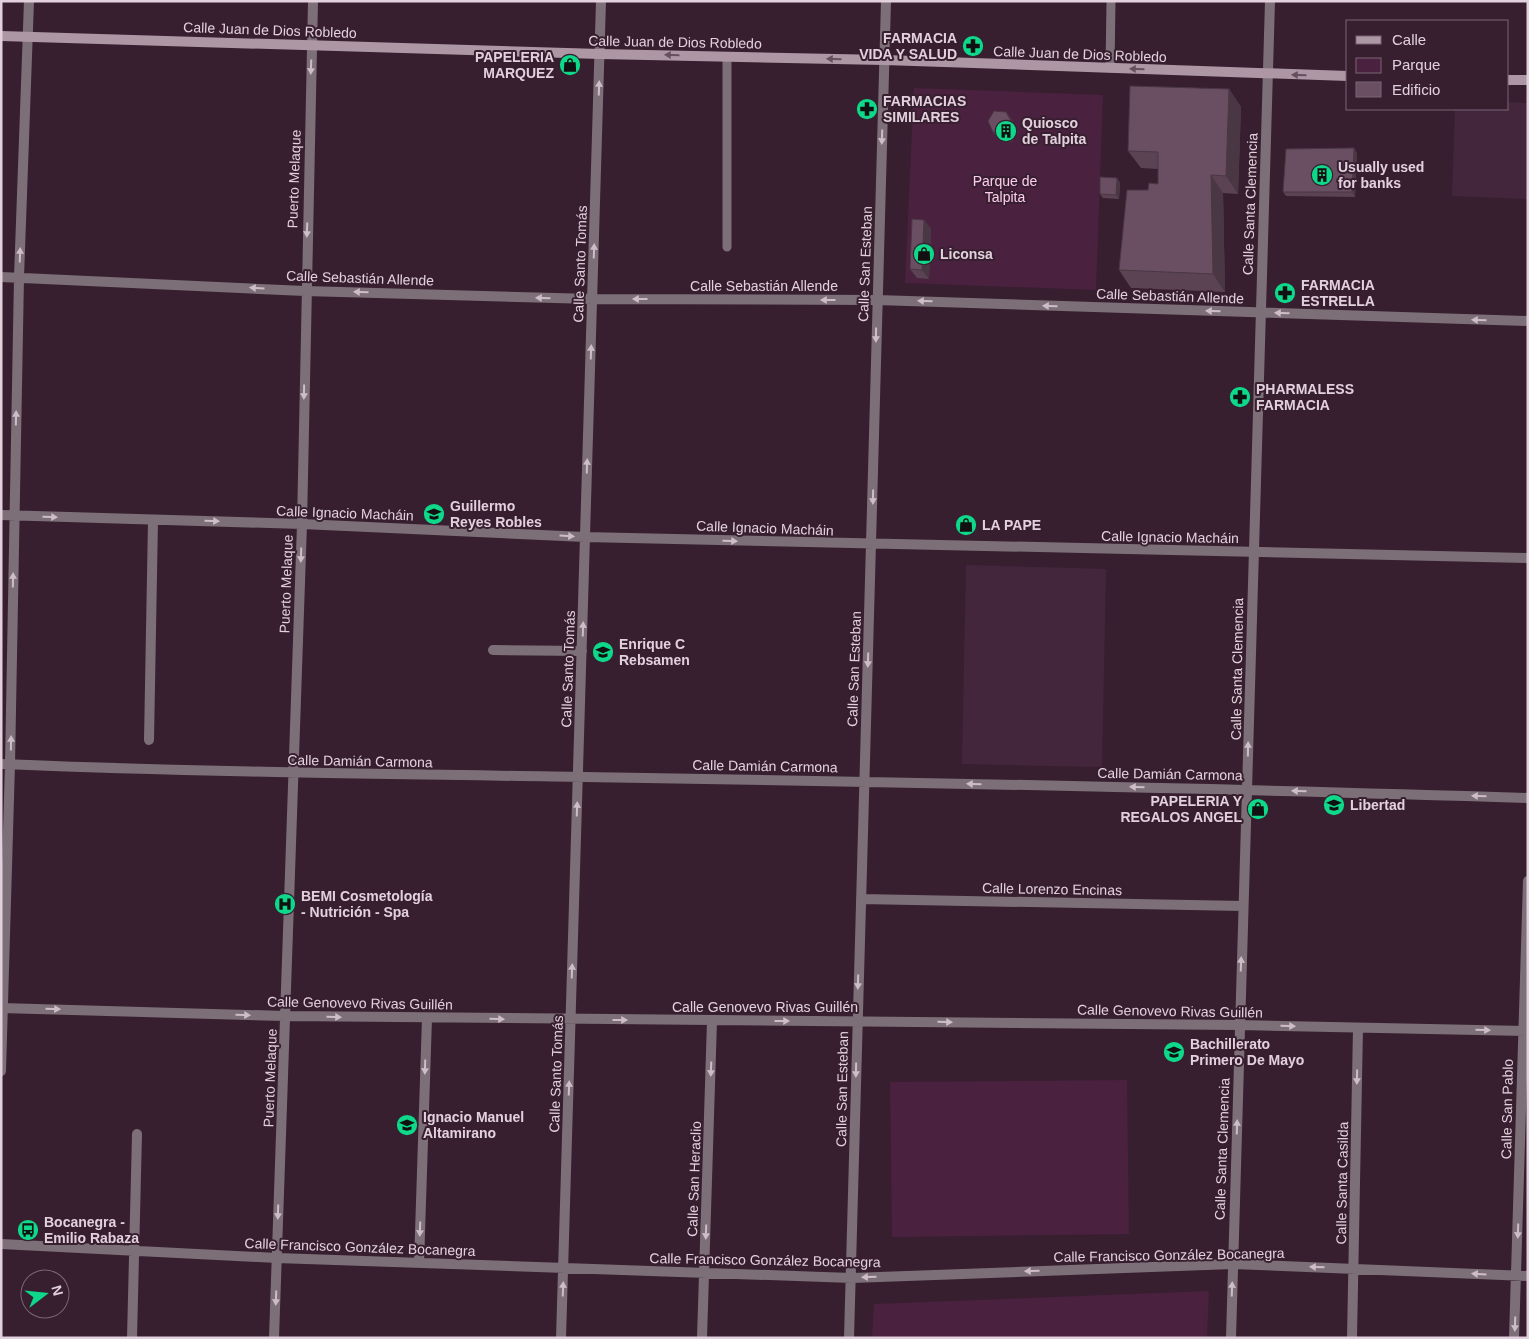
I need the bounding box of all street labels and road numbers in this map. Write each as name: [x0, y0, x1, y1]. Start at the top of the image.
street label: Calle Juan de Dios Robledo: [183, 19, 357, 41]
street label: Calle Juan de Dios Robledo: [588, 32, 762, 52]
street label: Calle Juan de Dios Robledo: [993, 43, 1167, 65]
street label: Puerto Melaque: [284, 129, 304, 229]
street label: Calle Santa Clemencia: [1240, 132, 1260, 275]
street label: Calle Santo Tomás: [570, 205, 590, 323]
street label: Calle San Esteban: [855, 206, 875, 322]
street label: Calle Sebastián Allende: [286, 267, 434, 289]
street label: Calle Sebastián Allende: [690, 278, 838, 294]
street label: Calle Sebastián Allende: [1096, 285, 1244, 307]
street label: Calle Ignacio Macháin: [276, 503, 414, 523]
street label: Calle Ignacio Macháin: [696, 518, 834, 538]
street label: Calle Ignacio Macháin: [1101, 528, 1239, 546]
street label: Puerto Melaque: [276, 534, 296, 634]
street label: Calle Santa Clemencia: [1228, 597, 1246, 740]
street label: Calle Santo Tomás: [558, 610, 578, 728]
street label: Calle San Esteban: [844, 611, 864, 727]
street label: Calle Damián Carmona: [287, 752, 433, 770]
street label: Calle Damián Carmona: [692, 757, 838, 775]
street label: Calle Damián Carmona: [1097, 765, 1243, 783]
street label: Calle Lorenzo Encinas: [982, 880, 1122, 898]
street label: Calle Genovevo Rivas Guillén: [267, 993, 453, 1013]
street label: Calle Genovevo Rivas Guillén: [672, 999, 858, 1015]
street label: Calle Genovevo Rivas Guillén: [1077, 1001, 1263, 1021]
street label: Calle Santo Tomás: [546, 1015, 566, 1133]
street label: Puerto Melaque: [260, 1028, 280, 1128]
street label: Calle San Esteban: [833, 1031, 851, 1147]
street label: Calle San Pablo: [1498, 1058, 1516, 1159]
street label: Calle Santa Clemencia: [1212, 1077, 1232, 1220]
street label: Calle San Heraclio: [684, 1121, 704, 1237]
street label: Calle Santa Casilda: [1333, 1121, 1351, 1245]
street label: Calle Francisco González Bocanegra: [244, 1235, 476, 1259]
street label: Calle Francisco González Bocanegra: [1053, 1245, 1285, 1265]
street label: Calle Francisco González Bocanegra: [649, 1250, 881, 1270]

